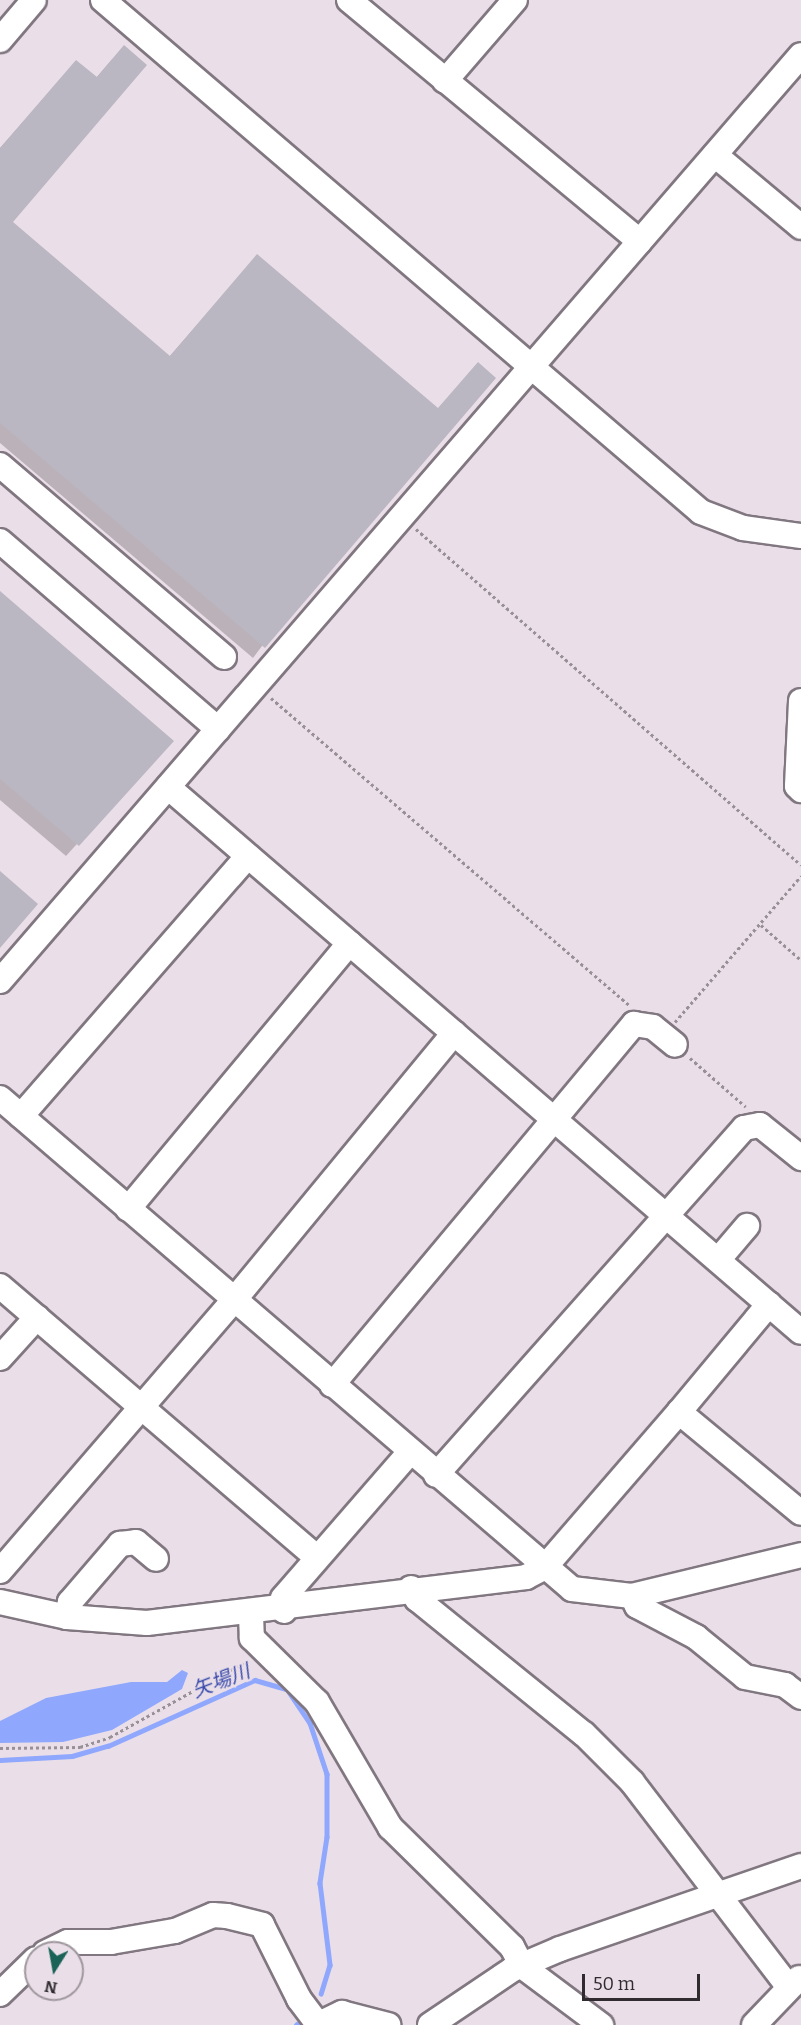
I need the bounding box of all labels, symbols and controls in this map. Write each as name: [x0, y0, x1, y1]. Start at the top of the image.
water label: 矢場川: [189, 1659, 253, 1703]
north arrow: [24, 1941, 84, 2001]
scale bar: [585, 1962, 704, 2000]
text: 50 m: [593, 1973, 635, 1995]
text: N: [43, 1977, 59, 1998]

